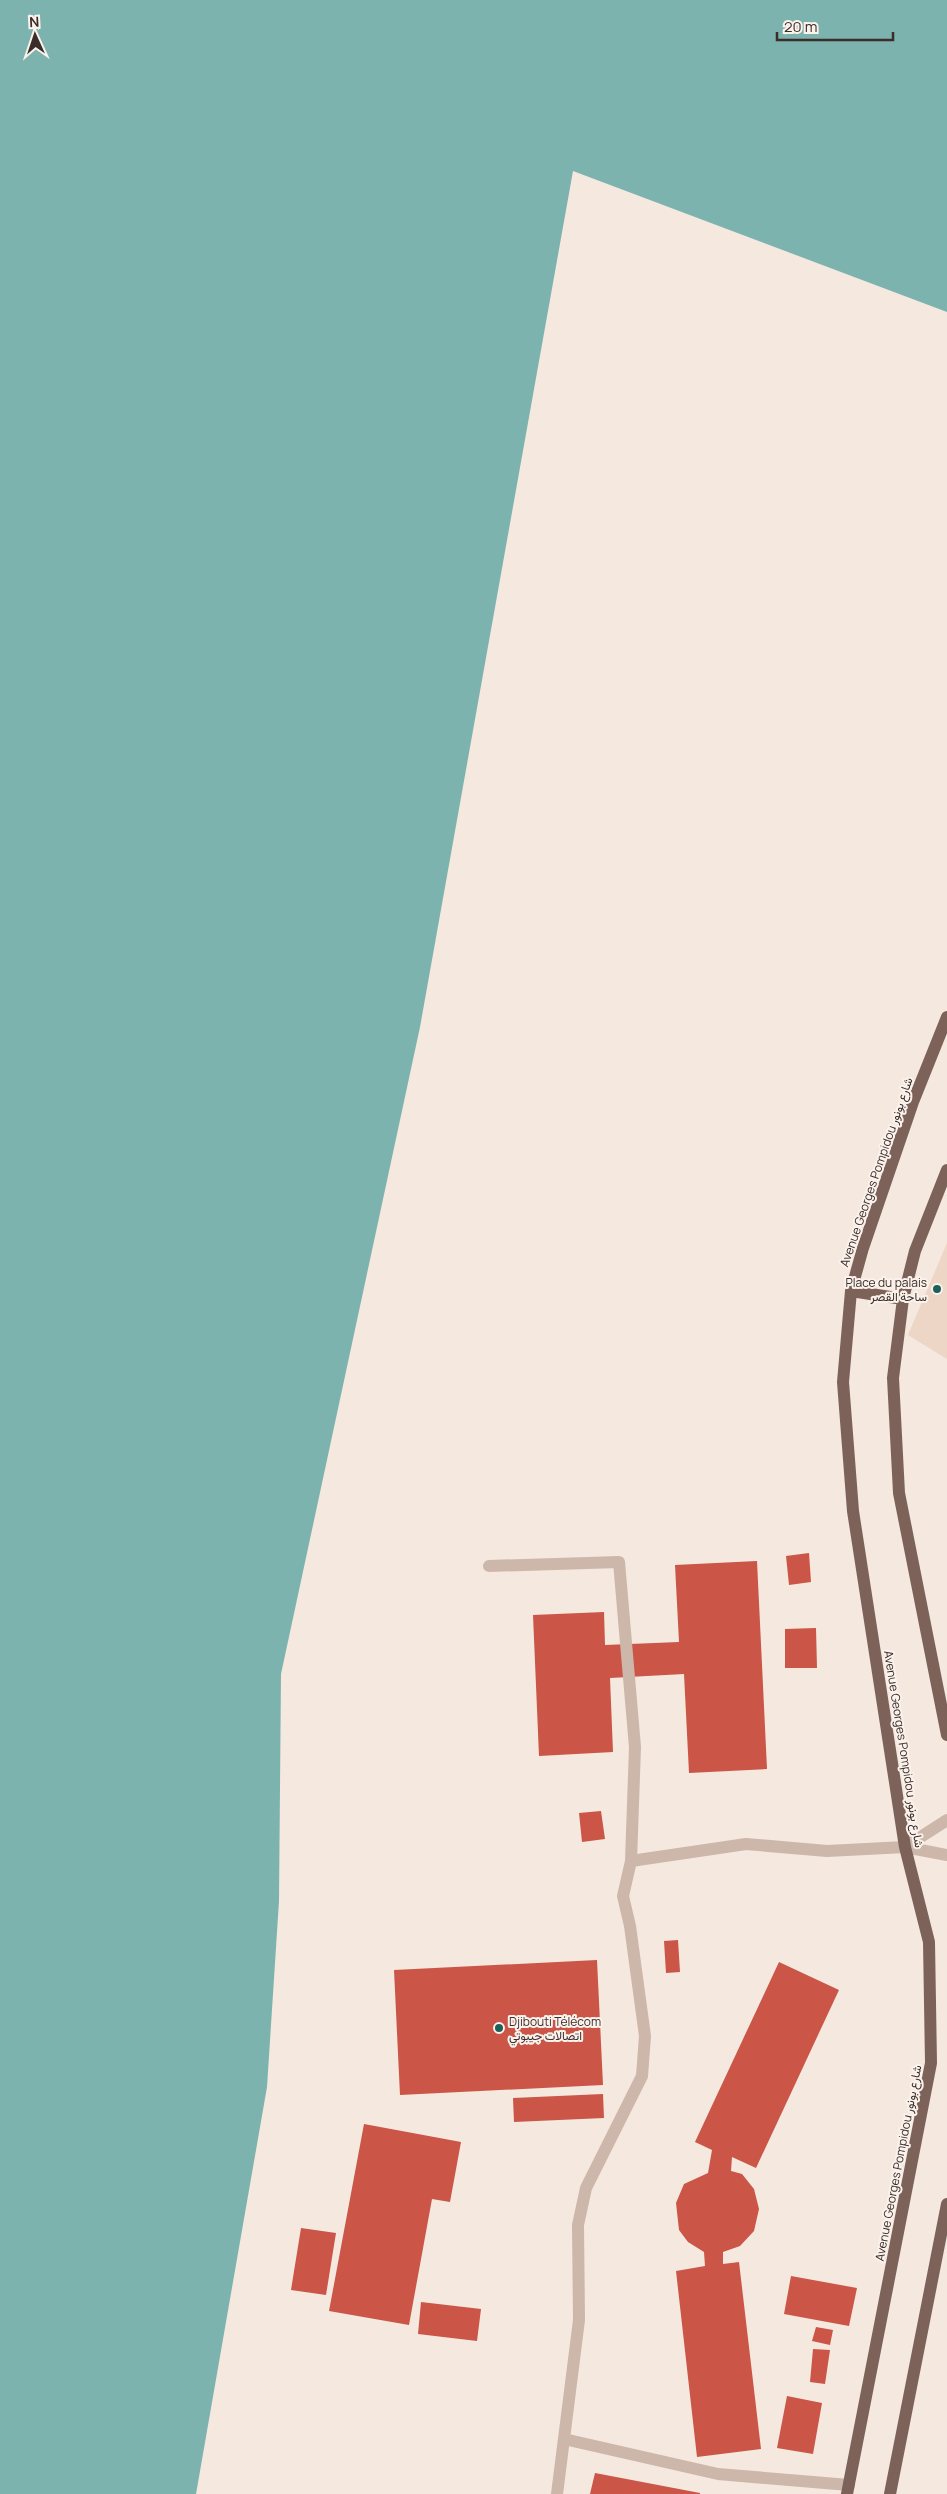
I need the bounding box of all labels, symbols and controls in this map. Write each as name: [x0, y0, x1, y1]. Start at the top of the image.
north arrow: [10, 10, 60, 60]
scale bar: [777, 10, 893, 42]
text: N: [29, 12, 40, 31]
text: 20 m: [784, 16, 817, 37]
street label: Avenue Georges Pompidou شارع بونور: [836, 1075, 917, 1269]
place label: Place du palais ساحة القصر: [845, 1274, 927, 1305]
marker: Place du palais ساحة القصر: [931, 1283, 943, 1295]
street label: Avenue Georges Pompidou شارع بونور: [879, 1649, 928, 1849]
place label: Djibouti Télécom اتصالات جيبوتي: [509, 2013, 601, 2046]
marker: Djibouti Télécom اتصالات جيبوتي: [493, 2022, 505, 2034]
street label: Avenue Georges Pompidou شارع بونور: [871, 2064, 926, 2263]

